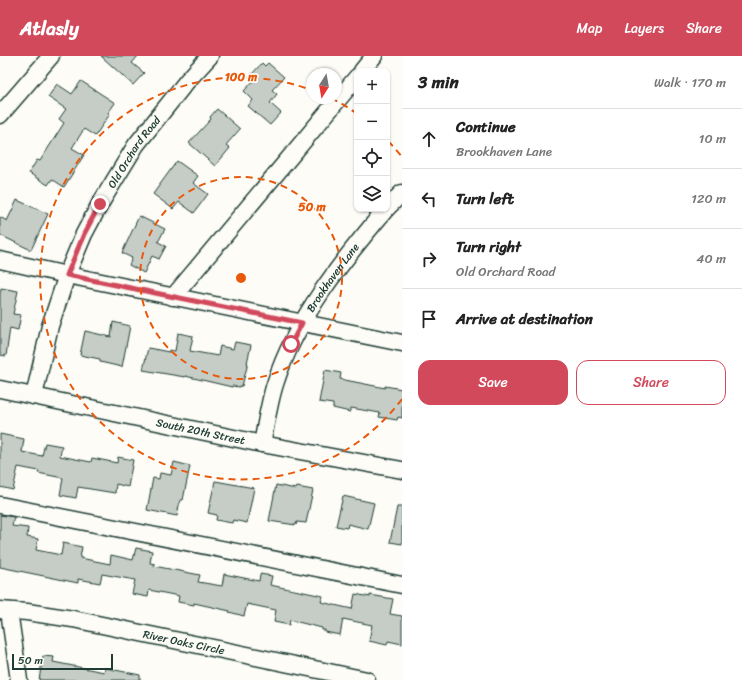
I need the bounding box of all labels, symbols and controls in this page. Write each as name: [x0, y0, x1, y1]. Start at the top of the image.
text: Atlasly: [20, 12, 79, 45]
text: Map: [577, 16, 602, 41]
text: Layers: [624, 16, 664, 41]
text: Share: [686, 16, 722, 41]
text: 100 m: [225, 66, 258, 88]
text: 3 min: [418, 67, 459, 97]
north arrow: [306, 68, 342, 104]
map controls: [354, 68, 390, 212]
button: +: [354, 68, 390, 104]
text: Walk · 170 m: [654, 71, 726, 94]
button: −: [354, 104, 390, 140]
street label: Old Orchard Road: [102, 111, 166, 192]
text: Continue: [456, 114, 516, 140]
text: 10 m: [699, 127, 726, 150]
icon: ahead: [418, 128, 440, 150]
button: locate: [354, 140, 390, 176]
text: Brookhaven Lane: [456, 140, 552, 163]
button: layers: [354, 176, 390, 212]
text: Turn left: [456, 186, 514, 212]
text: 120 m: [691, 187, 726, 210]
icon: left: [418, 188, 440, 210]
route end: [91, 195, 109, 213]
text: 50 m: [298, 196, 326, 218]
text: Turn right: [456, 234, 521, 260]
street label: Brookhaven Lane: [301, 238, 364, 316]
text: 40 m: [696, 247, 726, 270]
icon: right: [418, 248, 440, 270]
text: Old Orchard Road: [456, 260, 555, 283]
centre of rings: [234, 271, 248, 285]
text: Arrive at destination: [456, 306, 593, 332]
icon: arrive: [418, 308, 440, 330]
route start: [282, 335, 300, 353]
button: Save: [418, 360, 568, 405]
button: Share: [576, 360, 726, 405]
street label: South 20th Street: [154, 413, 247, 450]
street label: River Oaks Circle: [141, 624, 227, 660]
text: 50 m: [18, 651, 43, 670]
scale bar: [12, 652, 113, 671]

